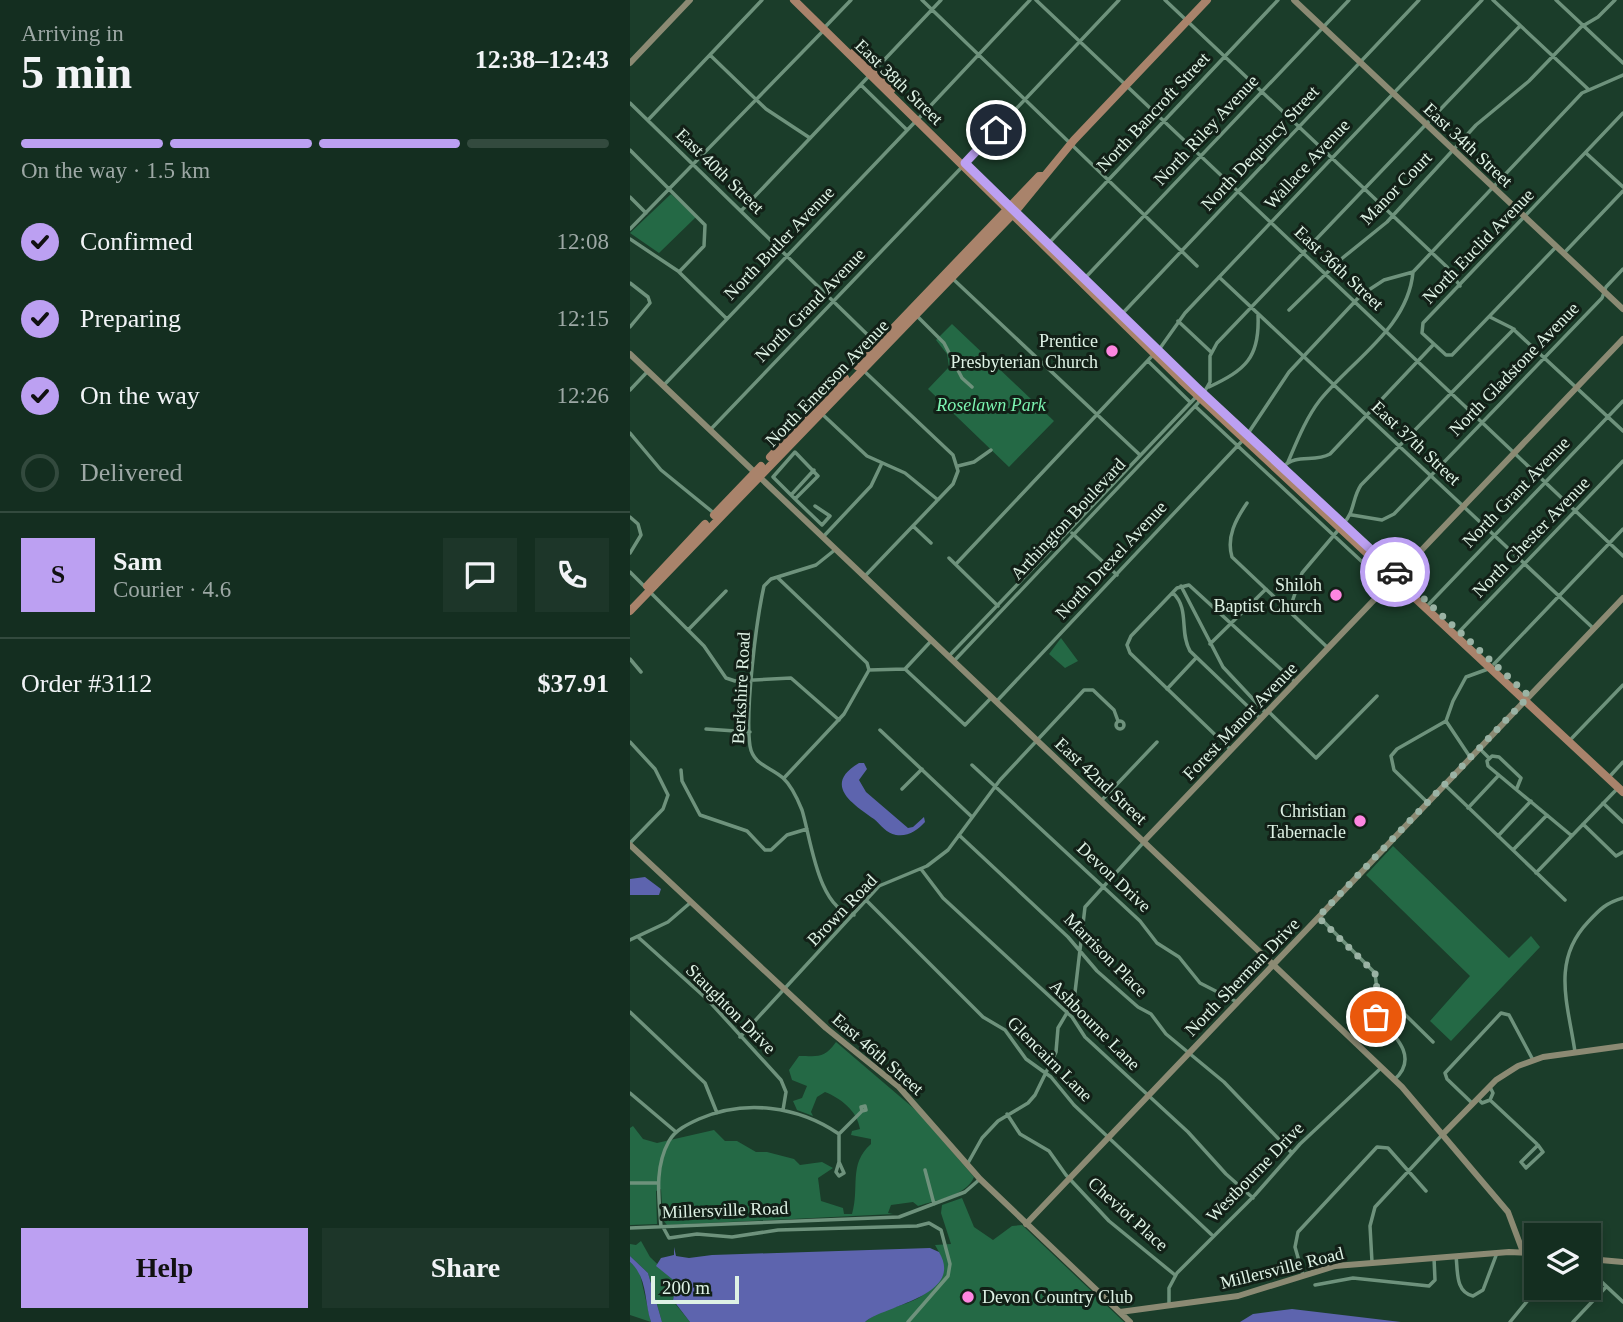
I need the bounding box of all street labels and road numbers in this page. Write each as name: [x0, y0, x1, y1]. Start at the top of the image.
street label: East 38th Street: [851, 35, 947, 129]
street label: North Bancroft Street: [1093, 48, 1213, 176]
street label: North Riley Avenue: [1150, 71, 1262, 189]
street label: North Dequincy Street: [1197, 82, 1323, 214]
street label: East 34th Street: [1419, 99, 1517, 191]
street label: Wallace Avenue: [1260, 115, 1354, 213]
street label: East 40th Street: [672, 124, 768, 218]
street label: Manor Court: [1356, 147, 1436, 229]
street label: North Butler Avenue: [720, 182, 838, 304]
street label: North Euclid Avenue: [1418, 185, 1538, 307]
street label: East 36th Street: [1290, 222, 1388, 314]
street label: North Grand Avenue: [751, 244, 869, 366]
street label: North Gladstone Avenue: [1445, 298, 1583, 440]
street label: North Emerson Avenue: [761, 315, 893, 451]
street label: East 37th Street: [1367, 397, 1465, 489]
street label: North Grant Avenue: [1458, 433, 1574, 551]
street label: Arthington Boulevard: [1007, 454, 1129, 584]
street label: North Chester Avenue: [1468, 473, 1594, 601]
street label: North Drexel Avenue: [1051, 497, 1171, 623]
street label: Berkshire Road: [728, 631, 754, 745]
street label: Forest Manor Avenue: [1179, 658, 1301, 784]
street label: East 42nd Street: [1051, 733, 1151, 829]
street label: Devon Drive: [1073, 838, 1155, 916]
street label: Brown Road: [803, 870, 881, 950]
street label: Marrison Place: [1060, 909, 1152, 1001]
street label: North Sherman Drive: [1181, 914, 1303, 1040]
street label: Staughton Drive: [682, 960, 780, 1058]
street label: Ashbourne Lane: [1046, 976, 1144, 1074]
street label: East 46th Street: [828, 1009, 928, 1099]
street label: Glencairn Lane: [1004, 1013, 1096, 1105]
street label: Westbourne Drive: [1202, 1118, 1308, 1226]
street label: Cheviot Place: [1084, 1173, 1172, 1255]
street label: Millersville Road: [661, 1198, 789, 1222]
street label: Millersville Road: [1218, 1243, 1346, 1293]

